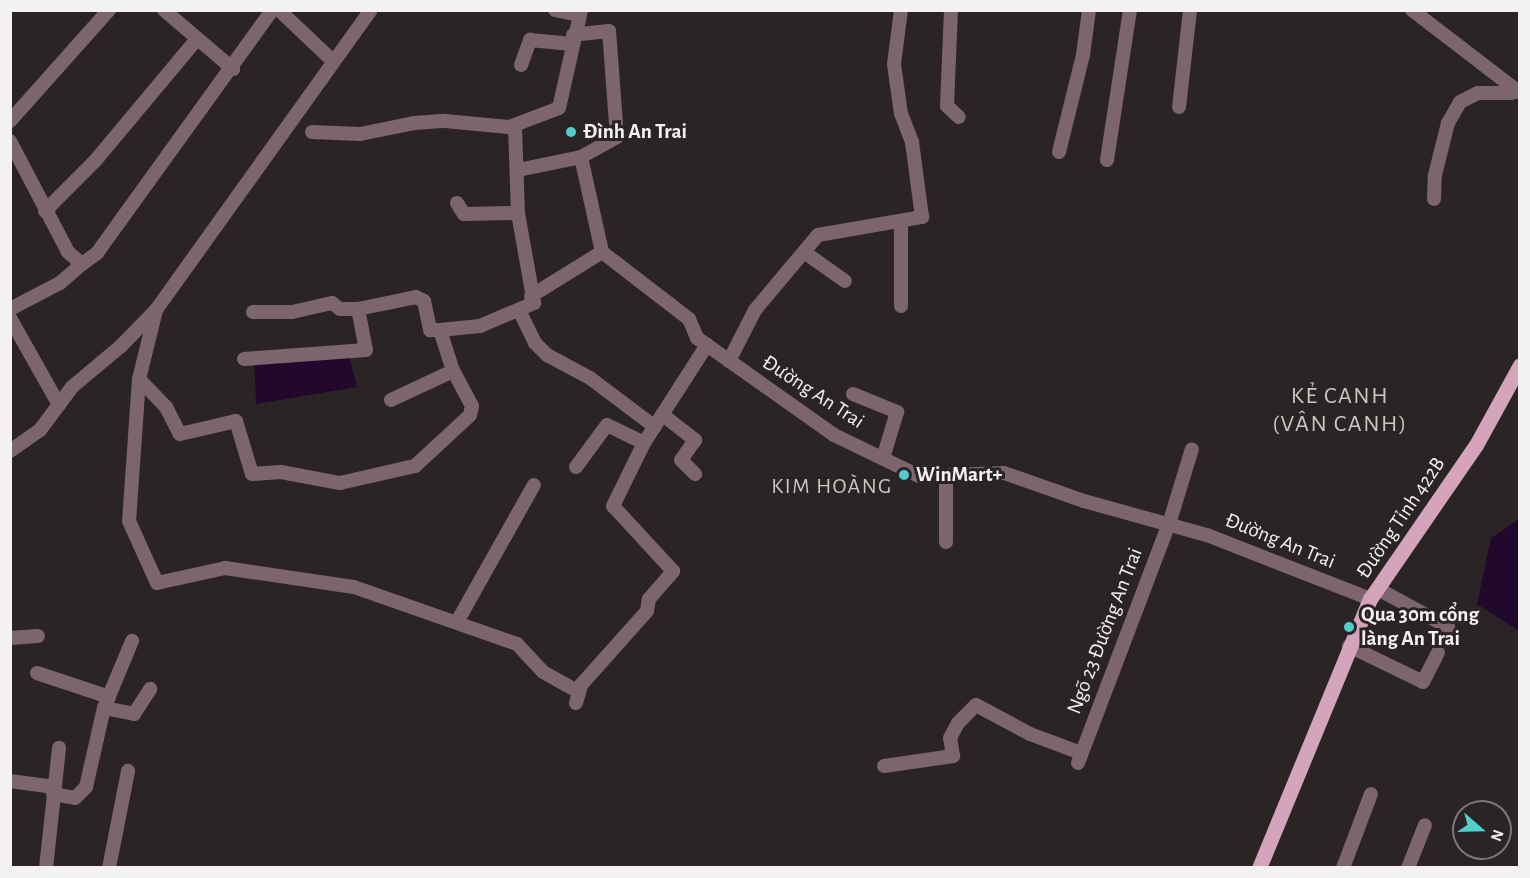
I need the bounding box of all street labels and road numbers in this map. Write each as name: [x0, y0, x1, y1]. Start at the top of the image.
street label: Đường An Trai: [757, 350, 869, 434]
street label: Đường Tỉnh 422B: [1351, 452, 1451, 584]
street label: Đường An Trai: [1221, 507, 1339, 575]
street label: Ngõ 23 Đường An Trai: [1062, 544, 1148, 718]

